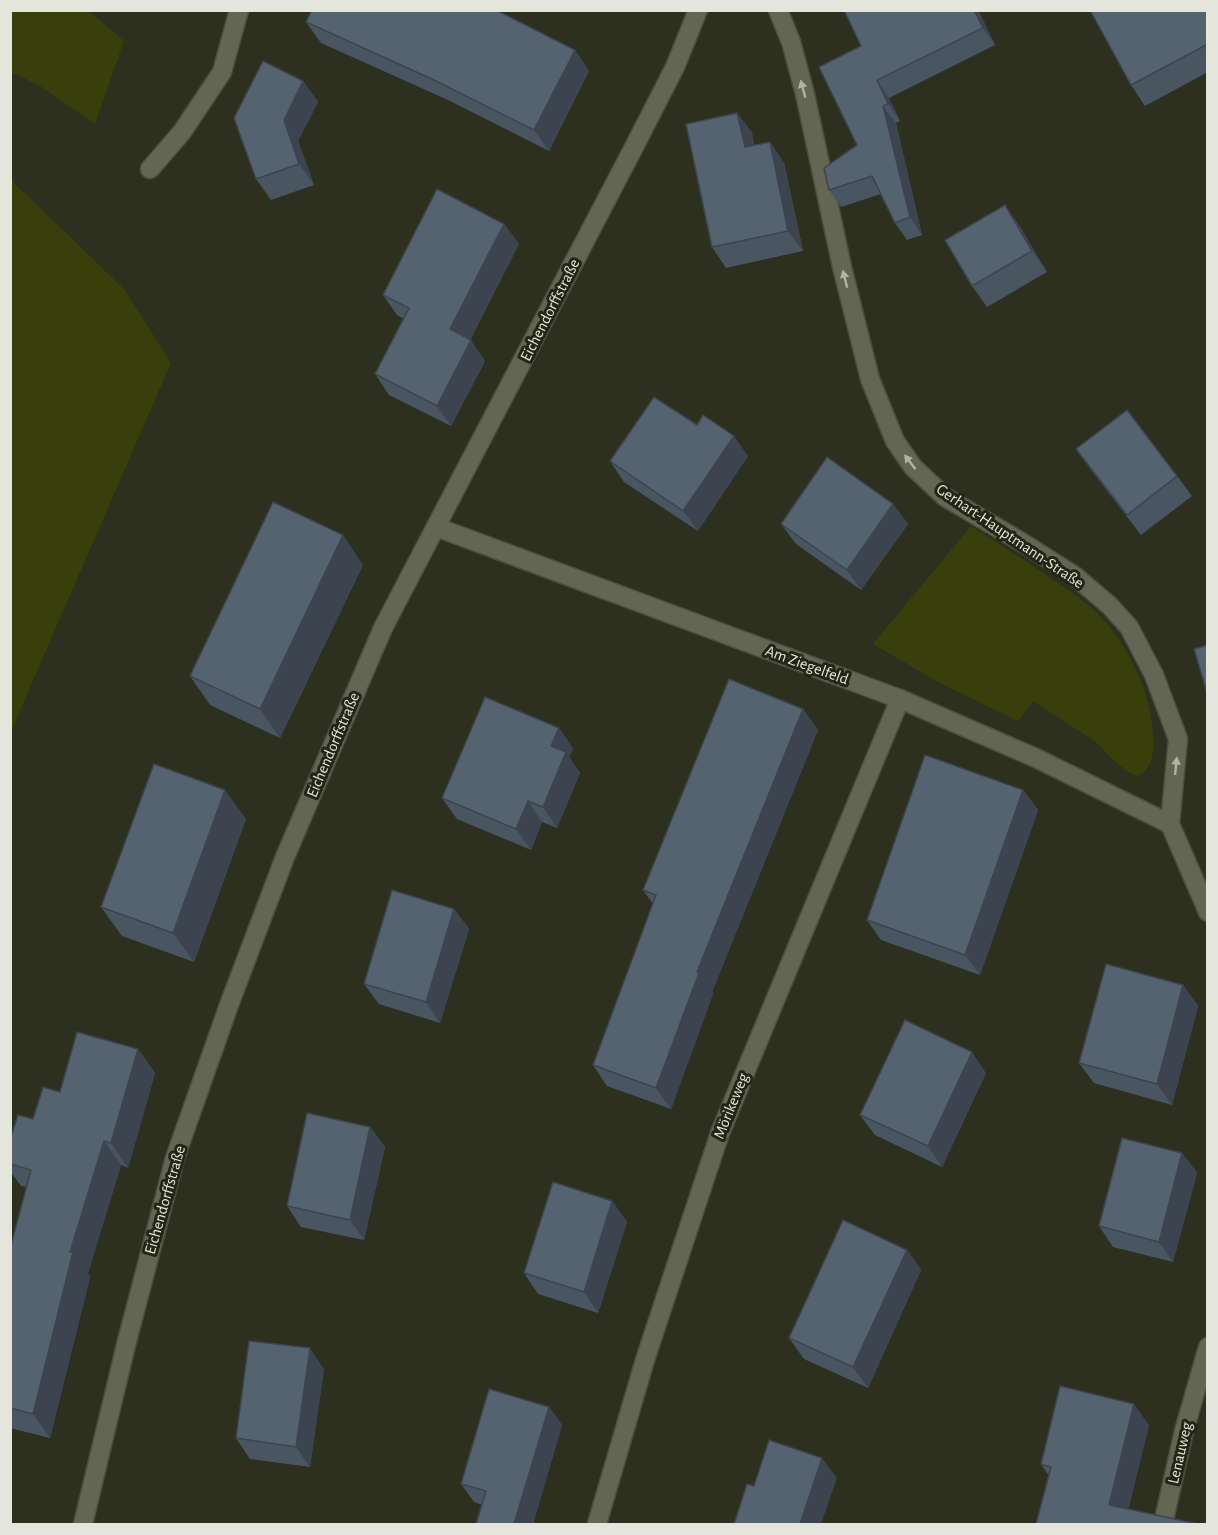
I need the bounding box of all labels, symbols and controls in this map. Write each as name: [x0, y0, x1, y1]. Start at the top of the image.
one-way arrow: [798, 80, 808, 98]
street label: Eichendorffstraße: [517, 256, 583, 364]
one-way arrow: [839, 270, 849, 289]
one-way arrow: [904, 454, 916, 469]
street label: Gerhart-Hauptmann-Straße: [933, 481, 1087, 591]
street label: Am Ziegelfeld: [763, 643, 851, 687]
street label: Eichendorffstraße: [304, 690, 362, 800]
one-way arrow: [1171, 756, 1181, 775]
street label: Mörikeweg: [711, 1071, 751, 1141]
street label: Eichendorffstraße: [142, 1144, 188, 1256]
street label: Lenauweg: [1165, 1420, 1195, 1485]

